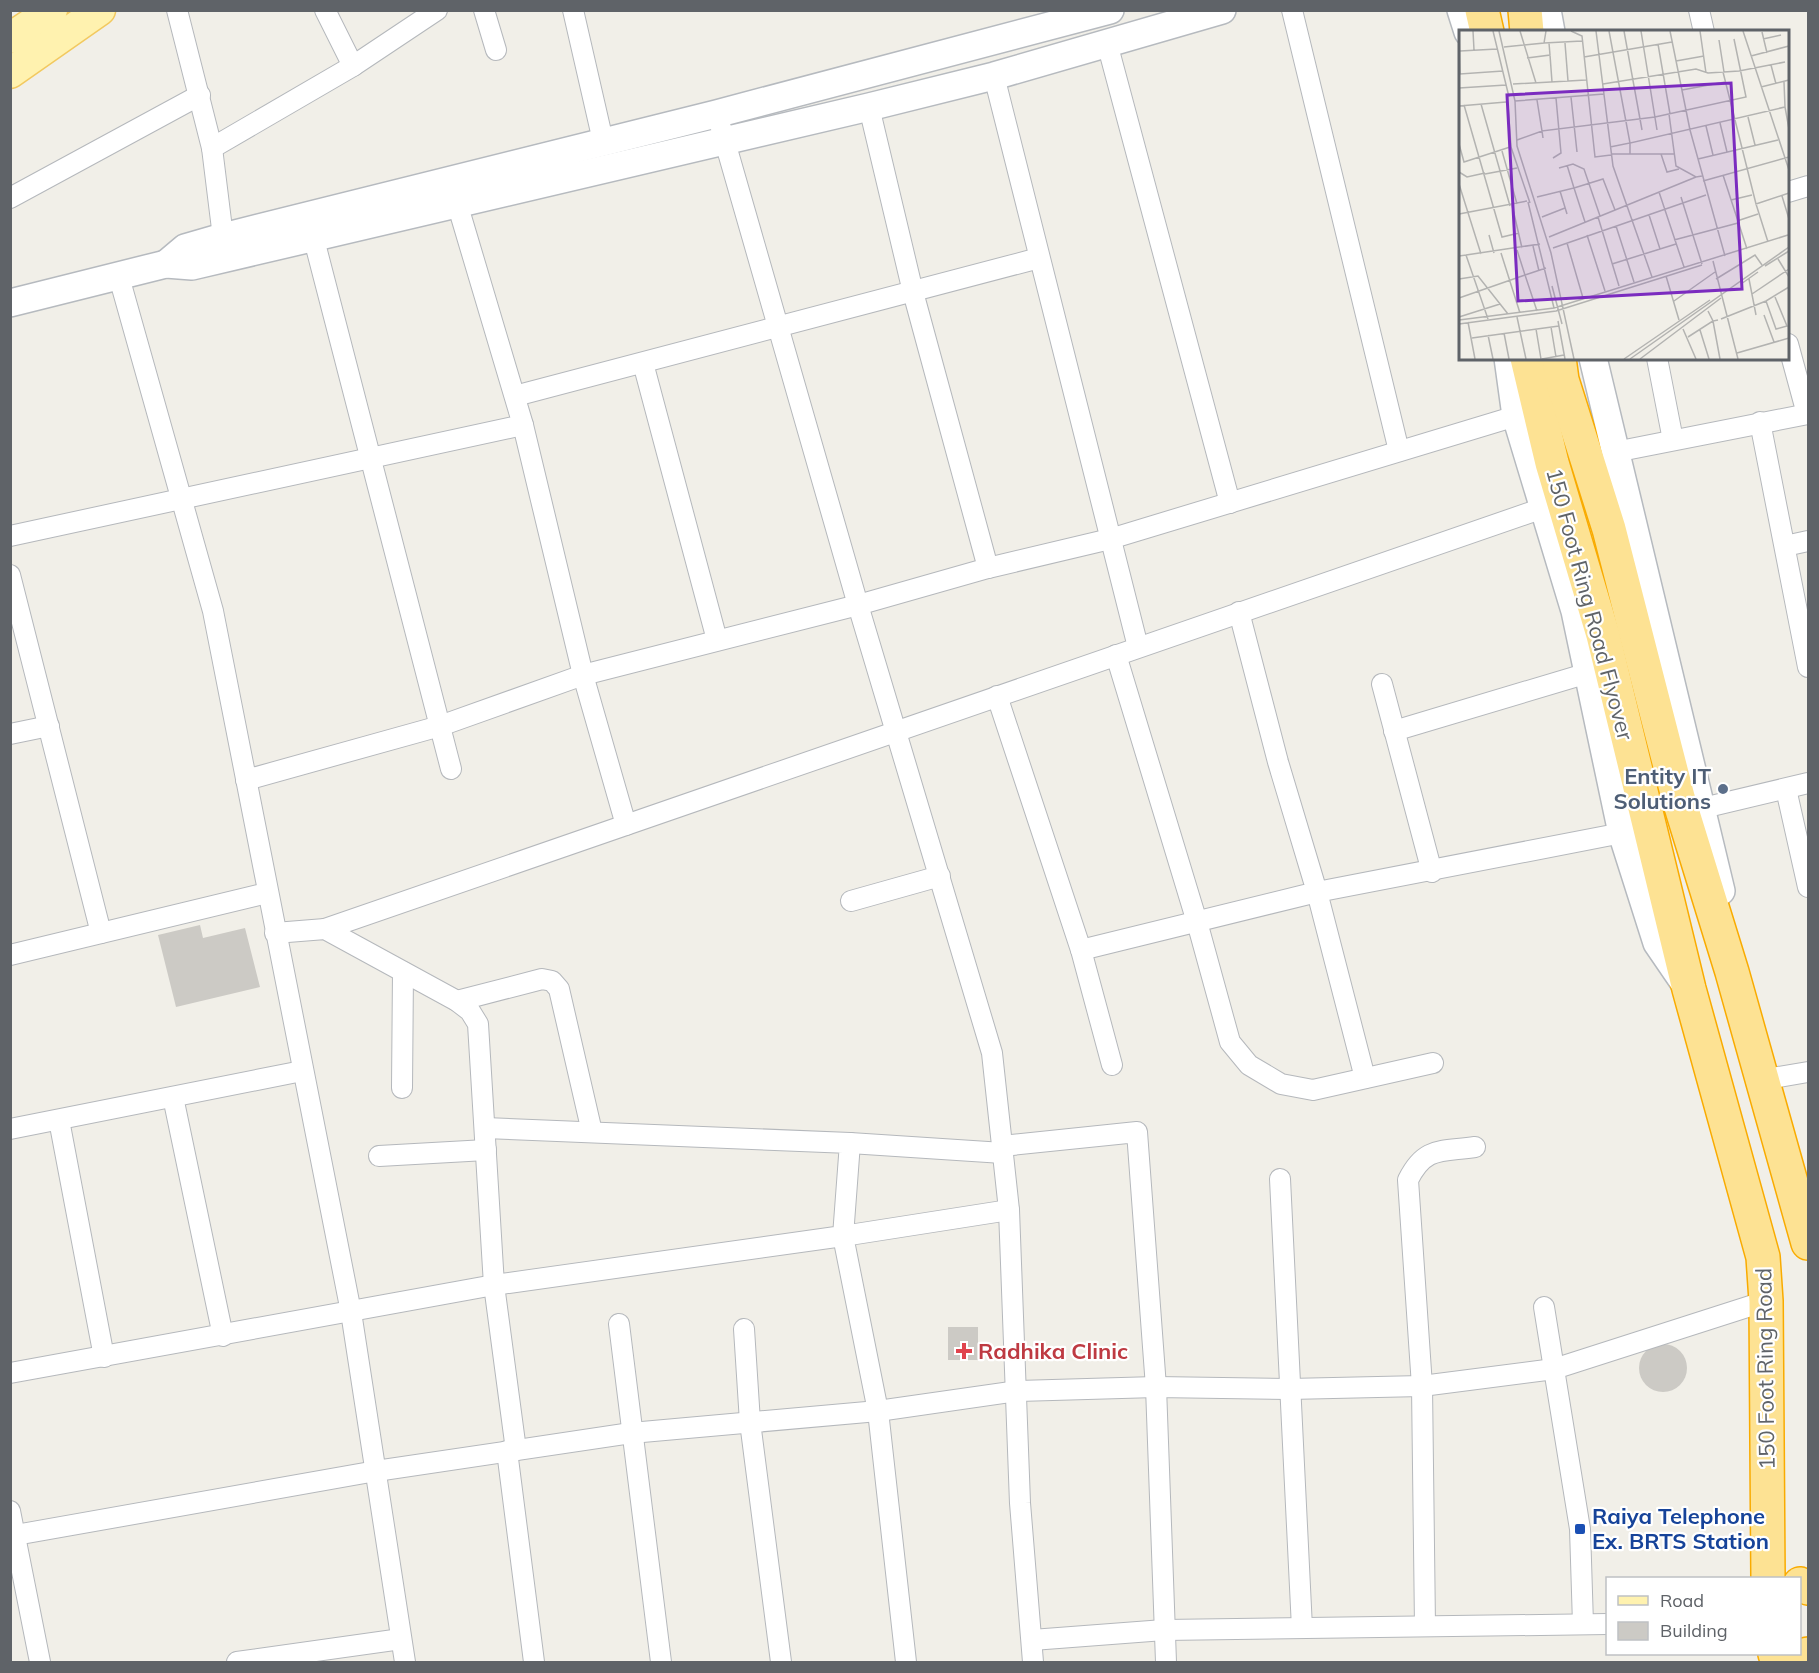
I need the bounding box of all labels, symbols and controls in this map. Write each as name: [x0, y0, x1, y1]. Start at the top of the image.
inset map: [1459, 30, 1789, 360]
street label: 150 Foot Ring Road Flyover: [1540, 465, 1640, 743]
place label: Entity IT Solutions: [1614, 762, 1711, 815]
marker: Entity IT Solutions: [1716, 782, 1730, 796]
street label: 150 Foot Ring Road: [1749, 1268, 1781, 1470]
place label: Radhika Clinic: [978, 1337, 1128, 1365]
marker: Radhika Clinic: [955, 1342, 973, 1360]
place label: Raiya Telephone Ex. BRTS Station: [1592, 1502, 1769, 1555]
marker: Raiya Telephone Ex. BRTS Station: [1573, 1522, 1587, 1536]
legend: [1606, 1577, 1801, 1655]
text: Road: [1660, 1589, 1704, 1612]
text: Building: [1660, 1619, 1728, 1642]

